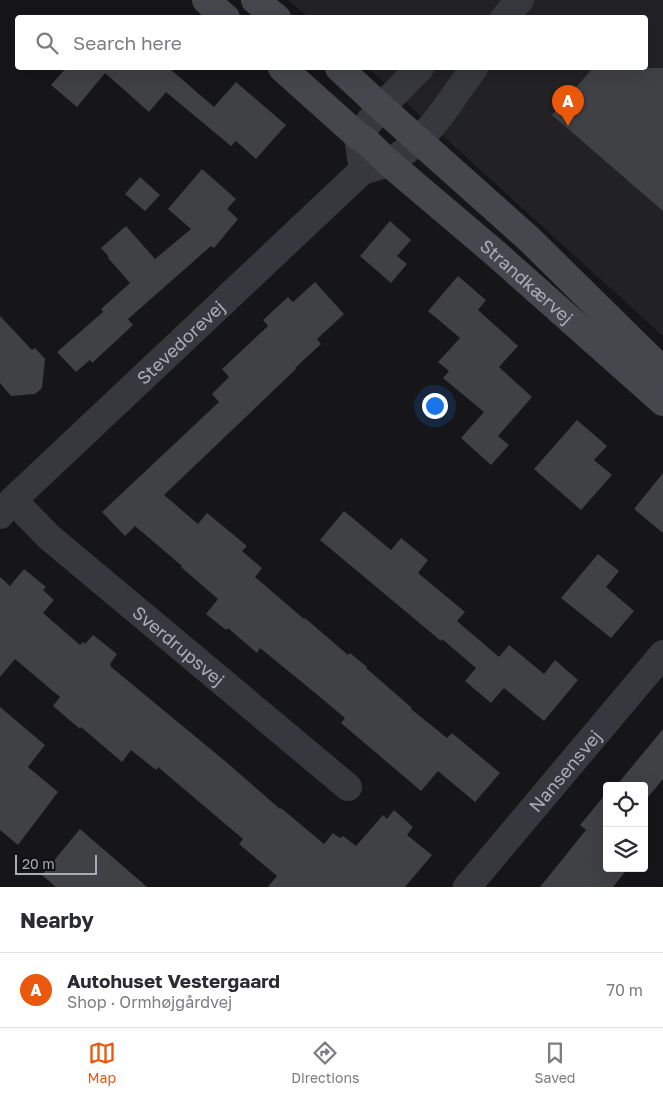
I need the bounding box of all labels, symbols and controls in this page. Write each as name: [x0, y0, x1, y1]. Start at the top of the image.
search box: [15, 15, 648, 70]
icon: search: [33, 29, 61, 57]
text: Search here: [73, 31, 182, 54]
pin: A: [552, 85, 584, 126]
street label: Strandkærvej: [476, 234, 578, 328]
street label: Stevedorevej: [132, 296, 229, 389]
your location: [422, 393, 448, 419]
street label: Sverdrupsvej: [129, 601, 229, 690]
street label: Nansensvej: [524, 725, 606, 816]
map controls: [603, 782, 648, 872]
button: locate: [603, 782, 648, 827]
button: layers: [603, 827, 648, 872]
scale bar: [15, 852, 98, 875]
text: 20 m: [22, 855, 55, 872]
text: Nearby: [20, 907, 94, 933]
text: Autohuset Vestergaard: [67, 969, 280, 992]
text: A: [30, 980, 42, 1000]
text: 70 m: [606, 980, 643, 1000]
text: Shop · Ormhøjgårdvej: [67, 992, 232, 1012]
tab: Map: [88, 1039, 116, 1086]
tab: Directions: [291, 1039, 360, 1086]
tab: Saved: [535, 1039, 575, 1086]

